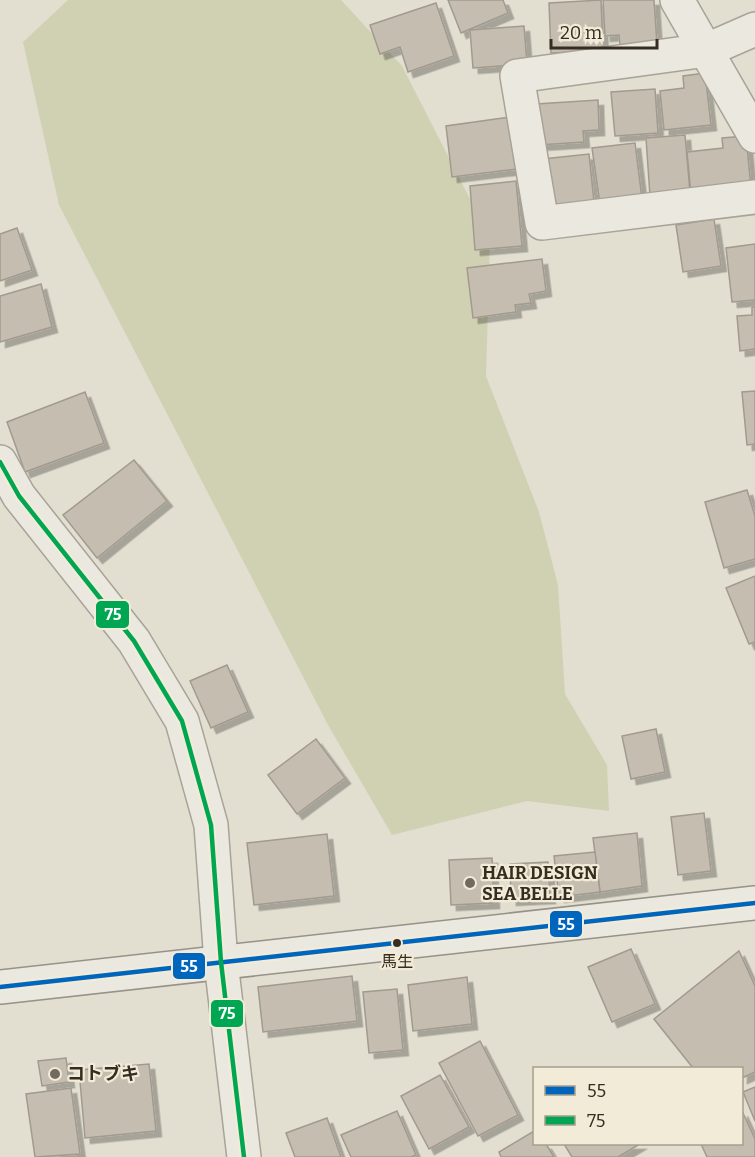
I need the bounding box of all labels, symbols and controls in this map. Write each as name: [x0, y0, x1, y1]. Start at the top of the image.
scale bar: [551, 12, 658, 50]
text: 20 m: [560, 22, 602, 44]
line badge: 75: [95, 600, 130, 629]
text: 75: [104, 605, 122, 624]
place label: HAIR DESIGN SEA BELLE: [482, 862, 598, 905]
marker: HAIR DESIGN SEA BELLE: [463, 876, 477, 890]
line badge: 55: [549, 910, 583, 938]
text: 55: [557, 915, 575, 934]
marker: 馬生: [391, 937, 403, 949]
line badge: 55: [172, 952, 206, 980]
place label: 馬生: [381, 952, 413, 971]
text: 55: [180, 957, 198, 976]
line badge: 75: [210, 999, 244, 1028]
text: 75: [218, 1004, 236, 1023]
place label: コトブキ: [67, 1063, 139, 1085]
marker: コトブキ: [48, 1067, 62, 1081]
legend: [533, 1067, 743, 1145]
text: 55: [587, 1080, 606, 1102]
text: 75: [587, 1110, 605, 1132]

